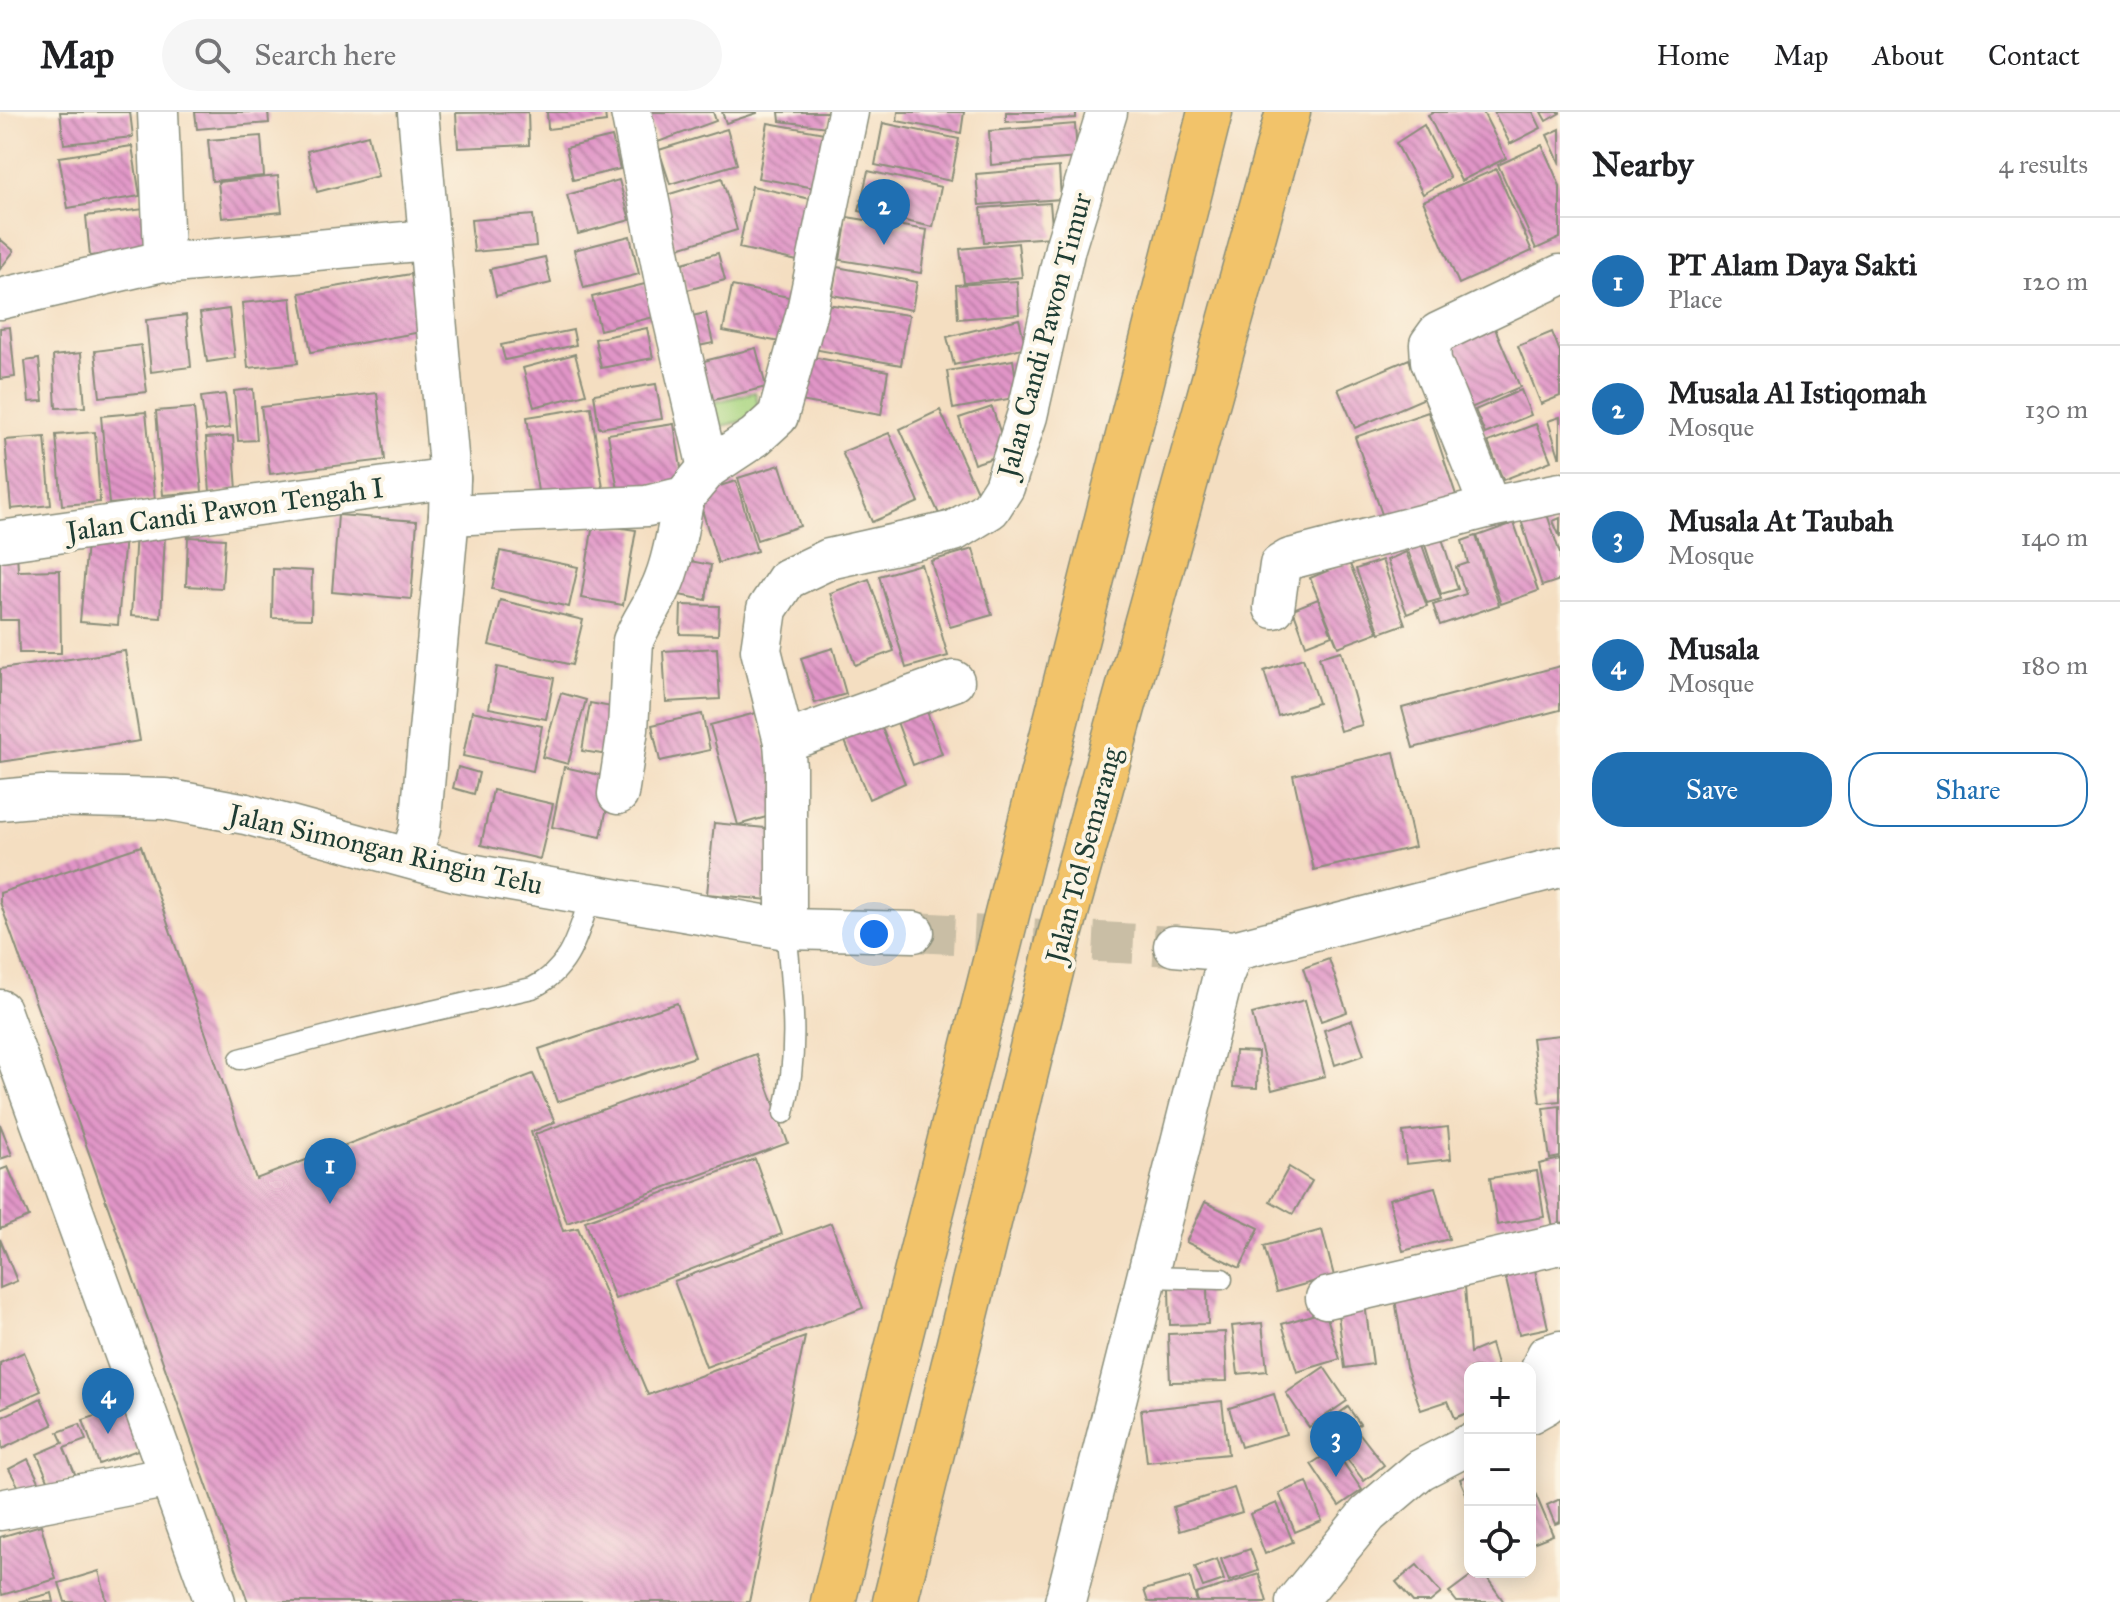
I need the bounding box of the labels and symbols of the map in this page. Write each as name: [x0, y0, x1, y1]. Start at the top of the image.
pin: 2: [858, 179, 910, 245]
street label: Jalan Candi Pawon Timur: [989, 188, 1099, 484]
street label: Jalan Candi Pawon Tengah I: [61, 470, 386, 550]
street label: Jalan Tol Semarang: [1037, 743, 1129, 969]
street label: Jalan Simongan Ringin Telu: [223, 796, 546, 903]
your location: [854, 914, 894, 954]
pin: 1: [304, 1138, 356, 1204]
pin: 4: [82, 1368, 134, 1434]
pin: 3: [1310, 1411, 1362, 1477]

